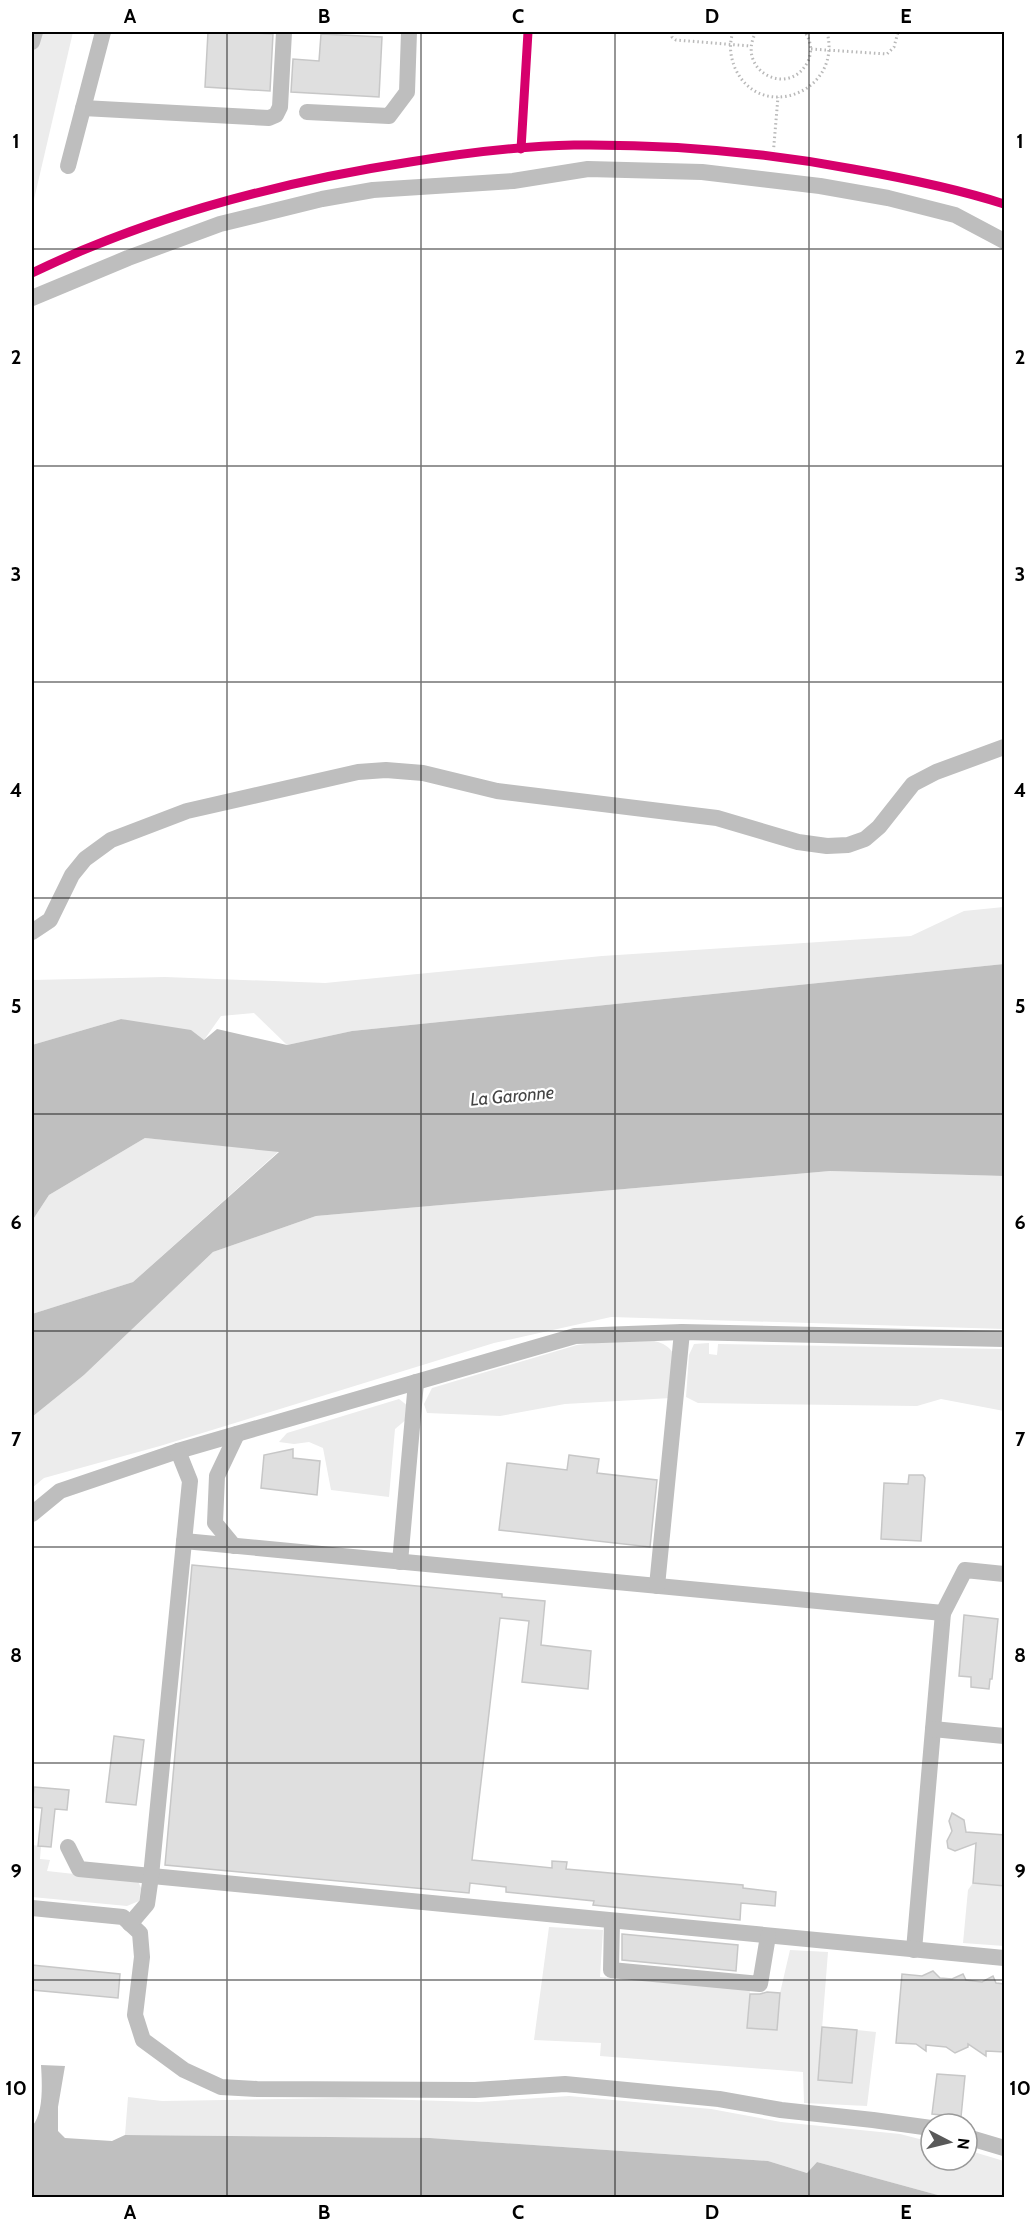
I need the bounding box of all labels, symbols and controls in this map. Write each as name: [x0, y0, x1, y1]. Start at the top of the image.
text: A: [124, 4, 137, 28]
text: B: [318, 4, 330, 28]
text: C: [512, 4, 524, 28]
text: D: [705, 4, 719, 28]
text: E: [900, 4, 912, 28]
text: 1: [12, 129, 20, 153]
text: 1: [1016, 129, 1024, 153]
text: 2: [11, 345, 21, 369]
text: 2: [1015, 345, 1025, 369]
text: 3: [11, 562, 21, 586]
text: 3: [1015, 562, 1025, 586]
text: 4: [10, 778, 22, 802]
text: 4: [1014, 778, 1026, 802]
text: 5: [11, 994, 21, 1018]
text: 5: [1015, 994, 1025, 1018]
water label: La Garonne: [469, 1081, 555, 1111]
text: 6: [10, 1210, 22, 1234]
text: 6: [1014, 1210, 1026, 1234]
text: 7: [11, 1427, 22, 1451]
text: 7: [1015, 1427, 1026, 1451]
text: 8: [10, 1643, 22, 1667]
text: 8: [1014, 1643, 1026, 1667]
text: 9: [10, 1859, 22, 1883]
text: 9: [1014, 1859, 1026, 1883]
text: 10: [5, 2076, 27, 2100]
text: 10: [1009, 2076, 1031, 2100]
north arrow: [919, 2112, 979, 2172]
text: N: [953, 2137, 974, 2151]
text: A: [124, 2200, 137, 2224]
text: B: [318, 2200, 330, 2224]
text: C: [512, 2200, 524, 2224]
text: D: [705, 2200, 719, 2224]
text: E: [900, 2200, 912, 2224]

